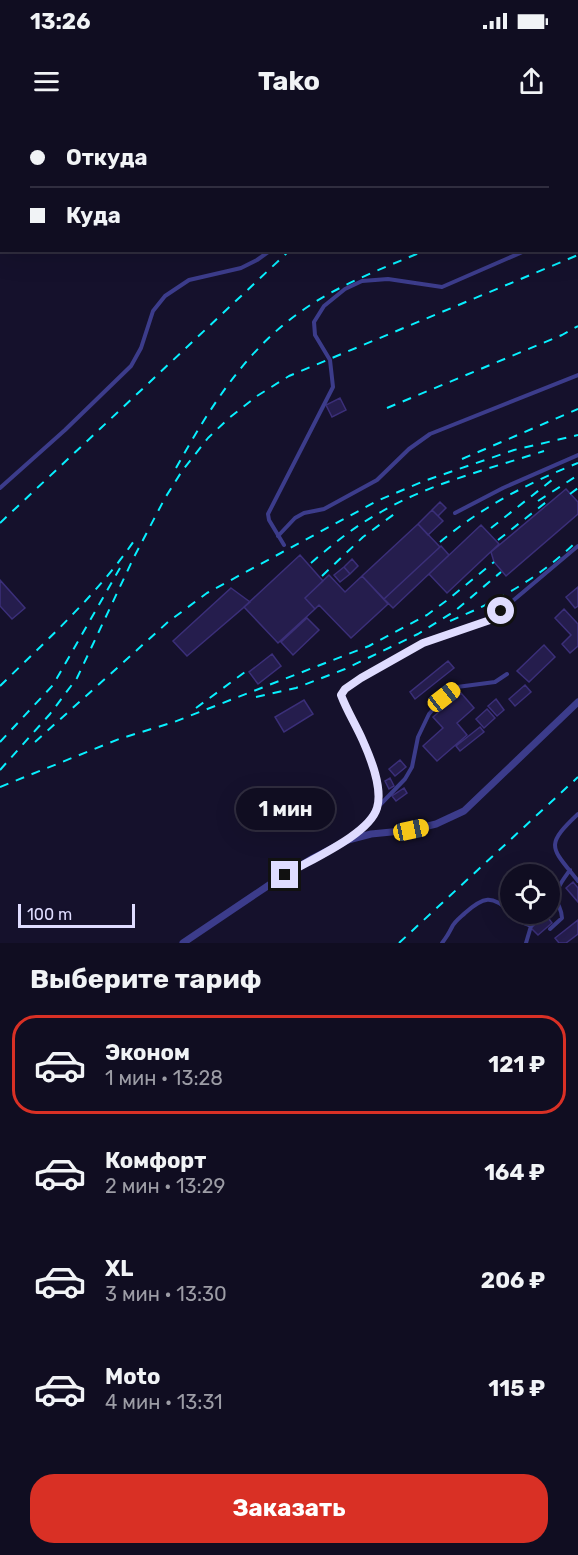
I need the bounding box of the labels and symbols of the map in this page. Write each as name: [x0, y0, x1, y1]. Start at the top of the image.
route start: [487, 597, 514, 624]
car: [424, 679, 464, 715]
callout: 1 мин: [236, 788, 334, 830]
car: [392, 817, 430, 843]
route end: [271, 861, 298, 888]
scale bar: [18, 901, 135, 929]

